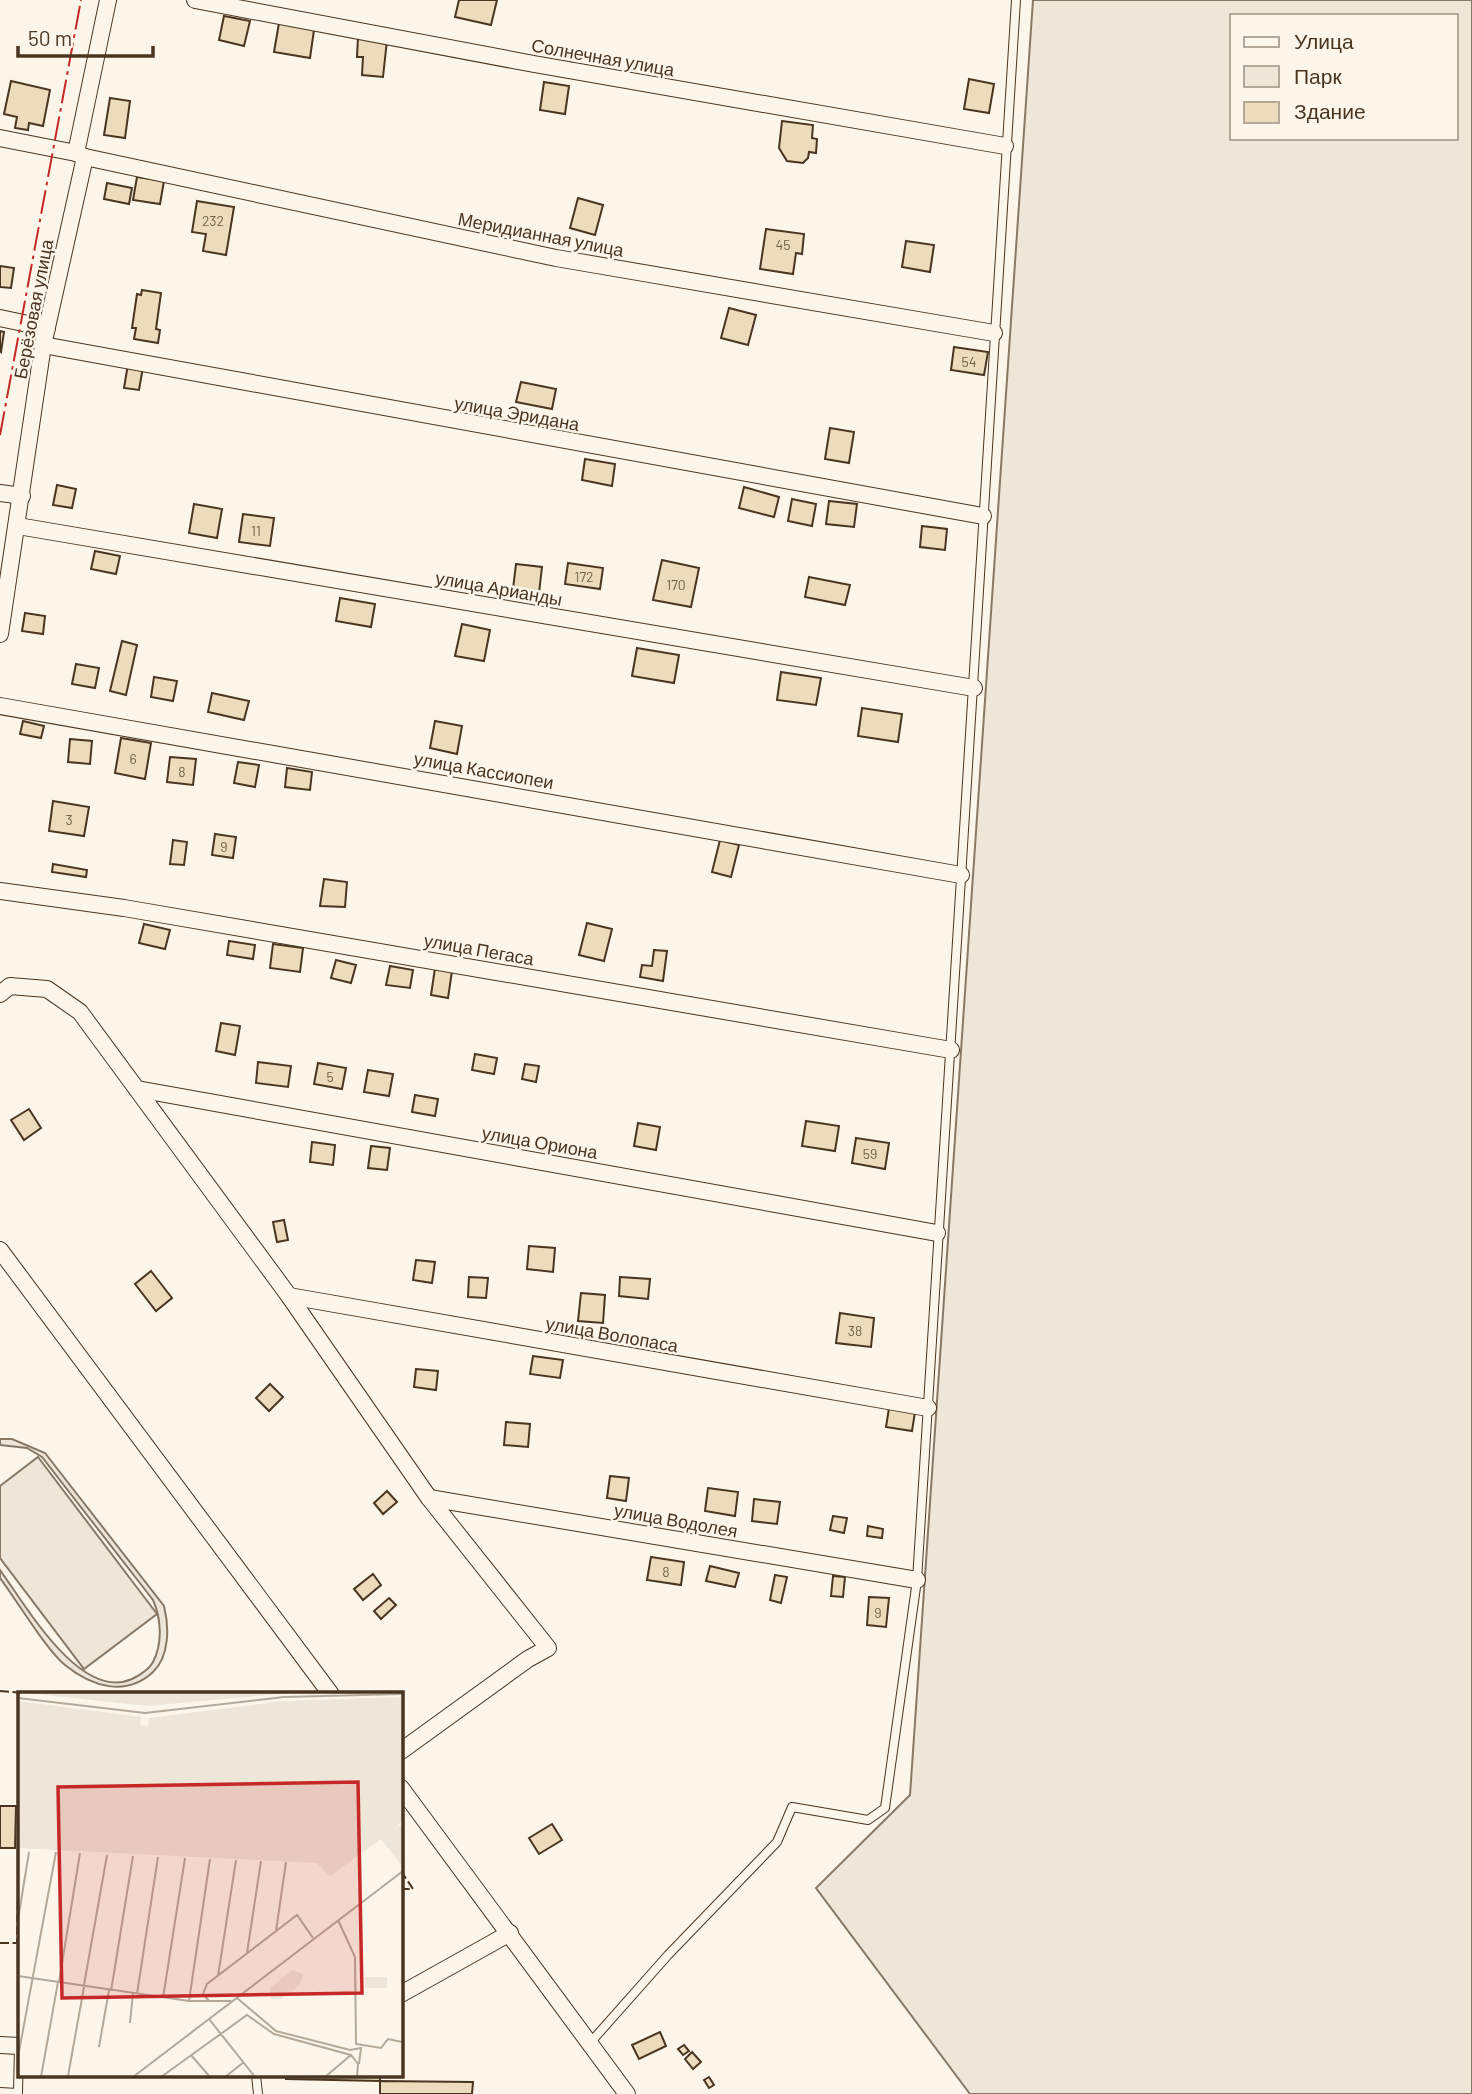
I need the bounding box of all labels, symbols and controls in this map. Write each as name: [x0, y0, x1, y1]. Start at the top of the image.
scale bar: [18, 14, 152, 58]
legend: [1230, 14, 1458, 140]
text: 50 m: [28, 25, 72, 50]
text: Улица: [1294, 28, 1354, 53]
street label: Солнечная улица: [530, 34, 677, 81]
text: Парк: [1294, 63, 1342, 88]
text: Здание: [1294, 98, 1366, 123]
street label: Меридианная улица: [456, 207, 627, 261]
house number: 232: [202, 212, 224, 229]
street label: Берёзовая улица: [9, 236, 58, 381]
house number: 45: [776, 236, 790, 253]
house number: 54: [962, 353, 976, 370]
street label: улица Эридана: [453, 391, 582, 435]
house number: 11: [251, 522, 261, 539]
street label: улица Арианды: [434, 566, 564, 610]
house number: 172: [574, 568, 594, 585]
house number: 170: [666, 576, 686, 593]
street label: улица Кассиопеи: [412, 747, 556, 793]
house number: 6: [129, 750, 137, 767]
house number: 8: [178, 763, 186, 780]
house number: 3: [65, 811, 73, 828]
house number: 9: [220, 838, 228, 855]
street label: улица Пегаса: [422, 929, 537, 970]
house number: 5: [326, 1068, 334, 1085]
street label: улица Ориона: [480, 1121, 601, 1163]
house number: 59: [863, 1145, 877, 1162]
street label: улица Волопаса: [544, 1312, 681, 1357]
house number: 38: [848, 1322, 862, 1339]
street label: улица Водолея: [612, 1498, 740, 1542]
house number: 8: [662, 1563, 670, 1580]
house number: 9: [874, 1604, 882, 1621]
inset map: [18, 1692, 402, 2076]

